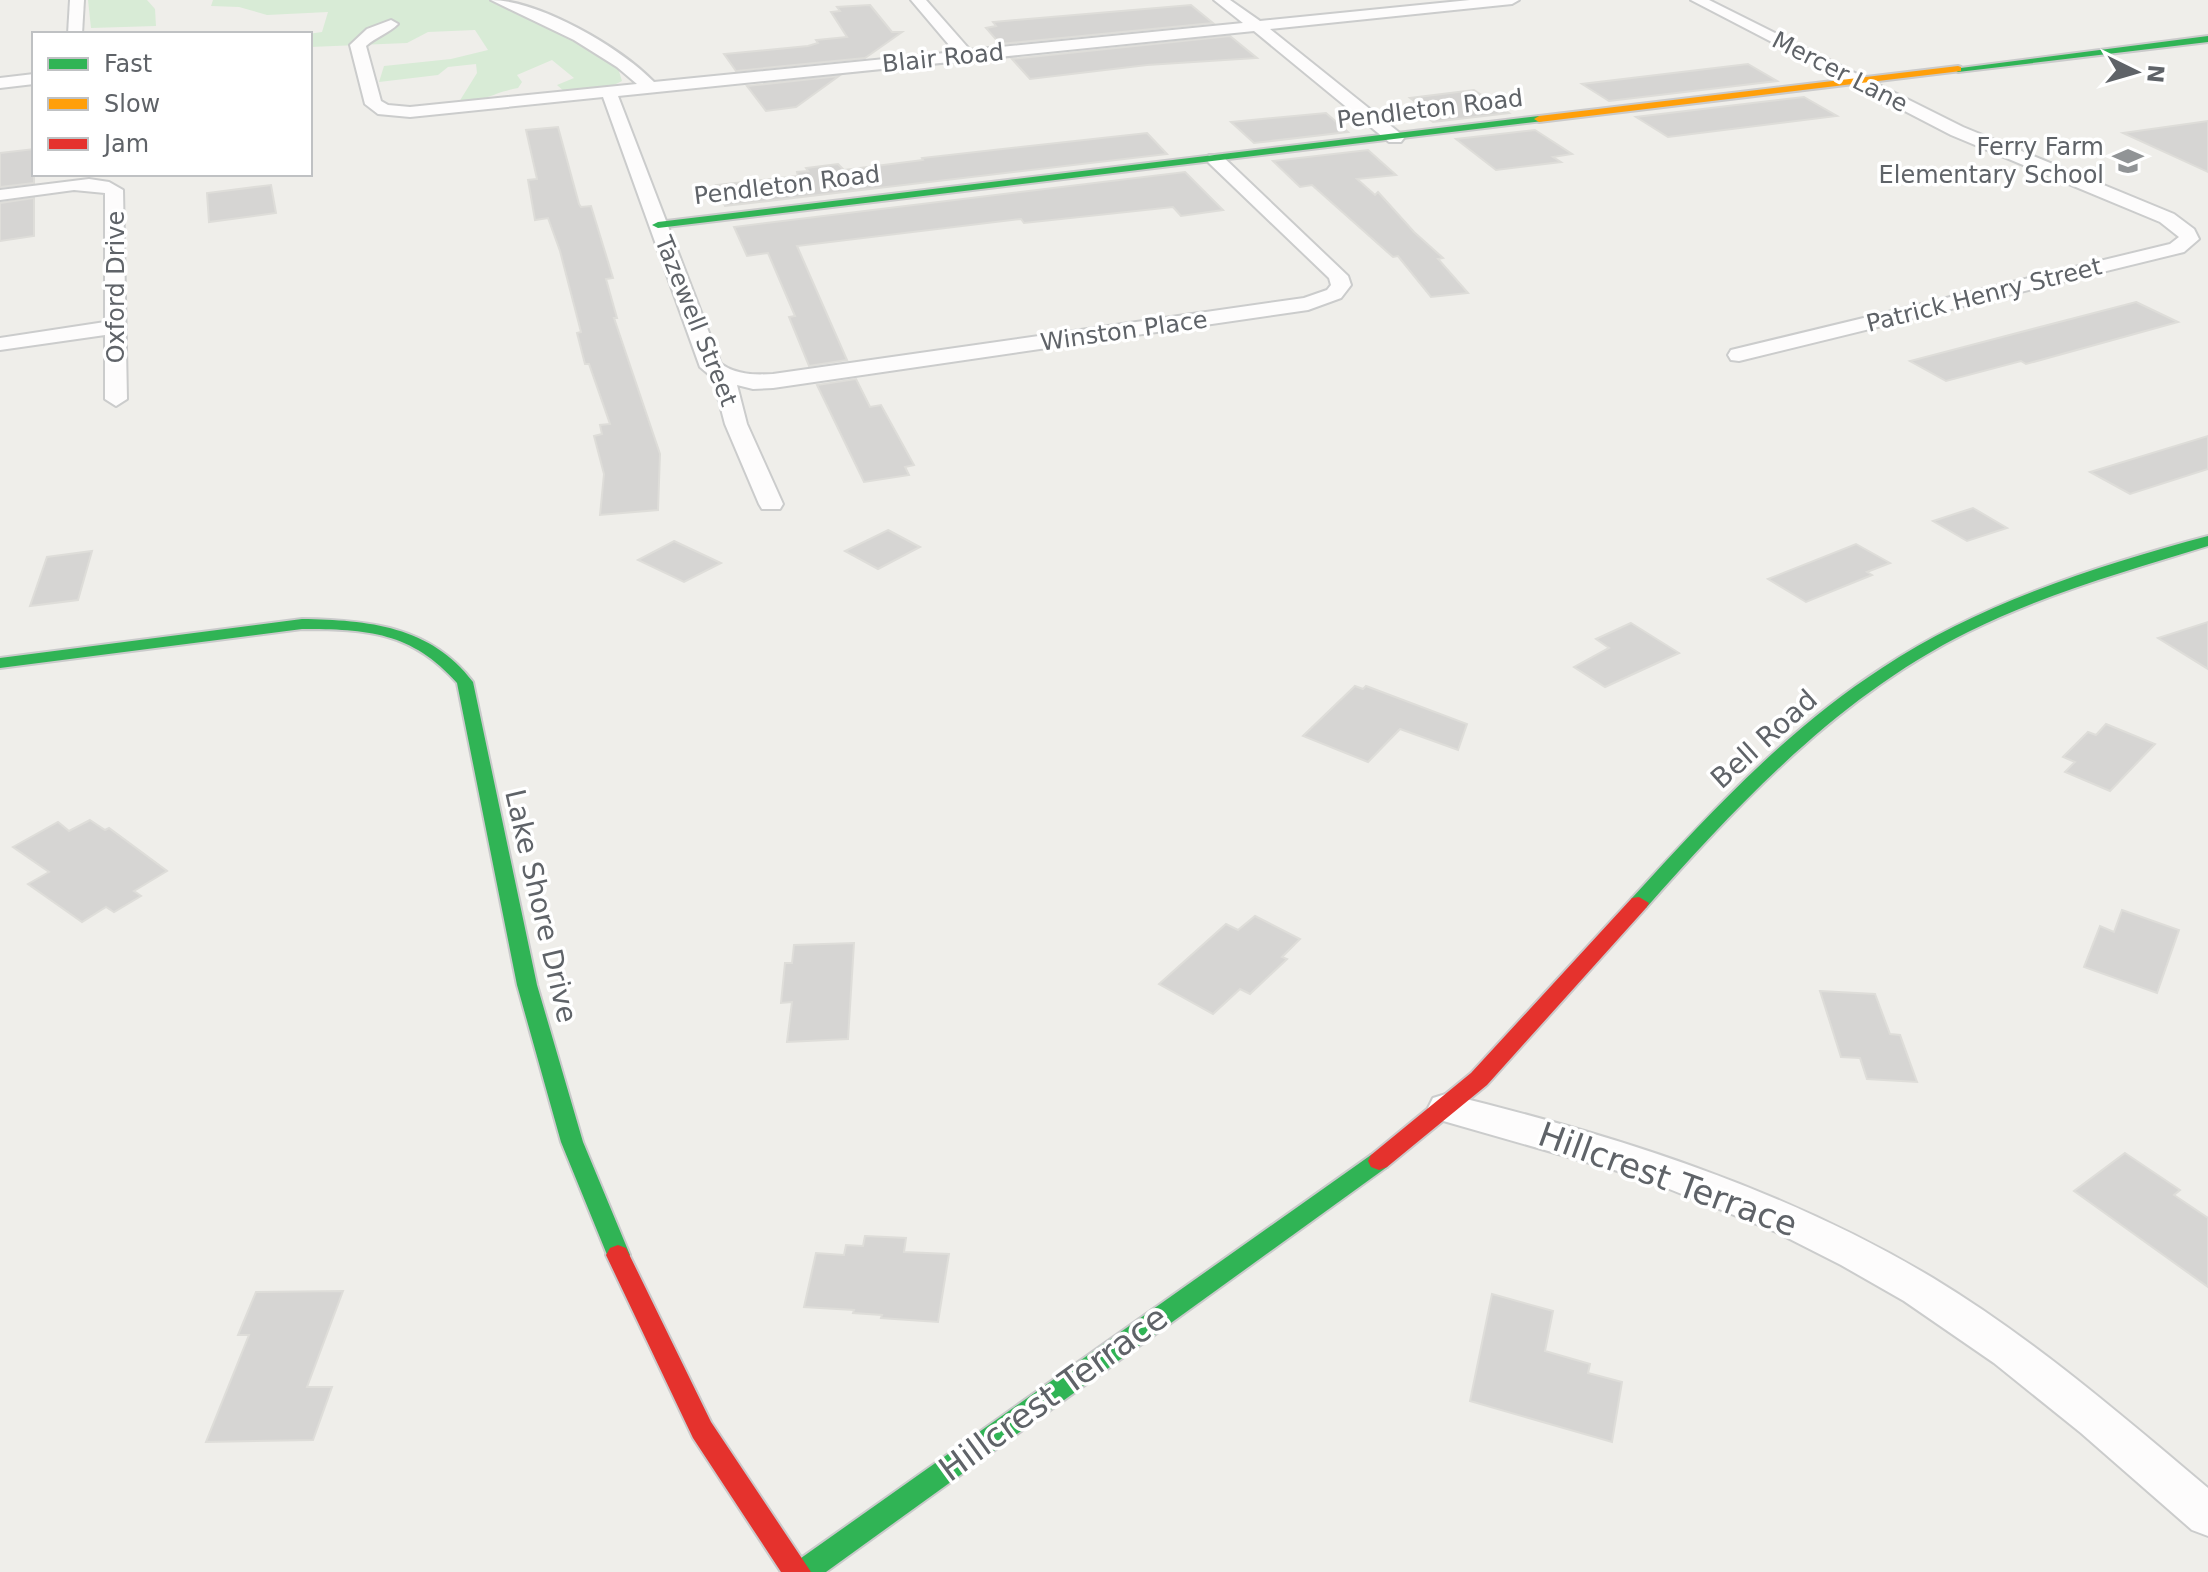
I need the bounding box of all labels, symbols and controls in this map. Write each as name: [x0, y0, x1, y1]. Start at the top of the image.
street label: Mercer Lane: [1768, 26, 1912, 118]
legend: [32, 32, 312, 176]
north arrow: [2096, 32, 2176, 112]
street label: Blair Road: [881, 38, 1005, 78]
text: Fast: [104, 50, 152, 78]
text: N: [2142, 63, 2169, 84]
street label: Pendleton Road: [1335, 84, 1525, 134]
text: Slow: [104, 90, 160, 118]
text: Jam: [102, 130, 149, 158]
place label: Ferry Farm Elementary School: [1879, 133, 2104, 189]
school or university icon: Ferry Farm Elementary School: [2111, 144, 2145, 178]
street label: Pendleton Road: [692, 160, 882, 210]
street label: Oxford Drive: [102, 211, 130, 363]
street label: Tazewell Street: [649, 231, 743, 410]
street label: Patrick Henry Street: [1863, 252, 2105, 338]
street label: Winston Place: [1039, 305, 1209, 357]
street label: Bell Road: [1704, 683, 1824, 795]
street label: Lake Shore Drive: [498, 786, 584, 1026]
street label: Hillcrest Terrace: [1533, 1114, 1803, 1244]
street label: Hillcrest Terrace: [931, 1297, 1175, 1489]

